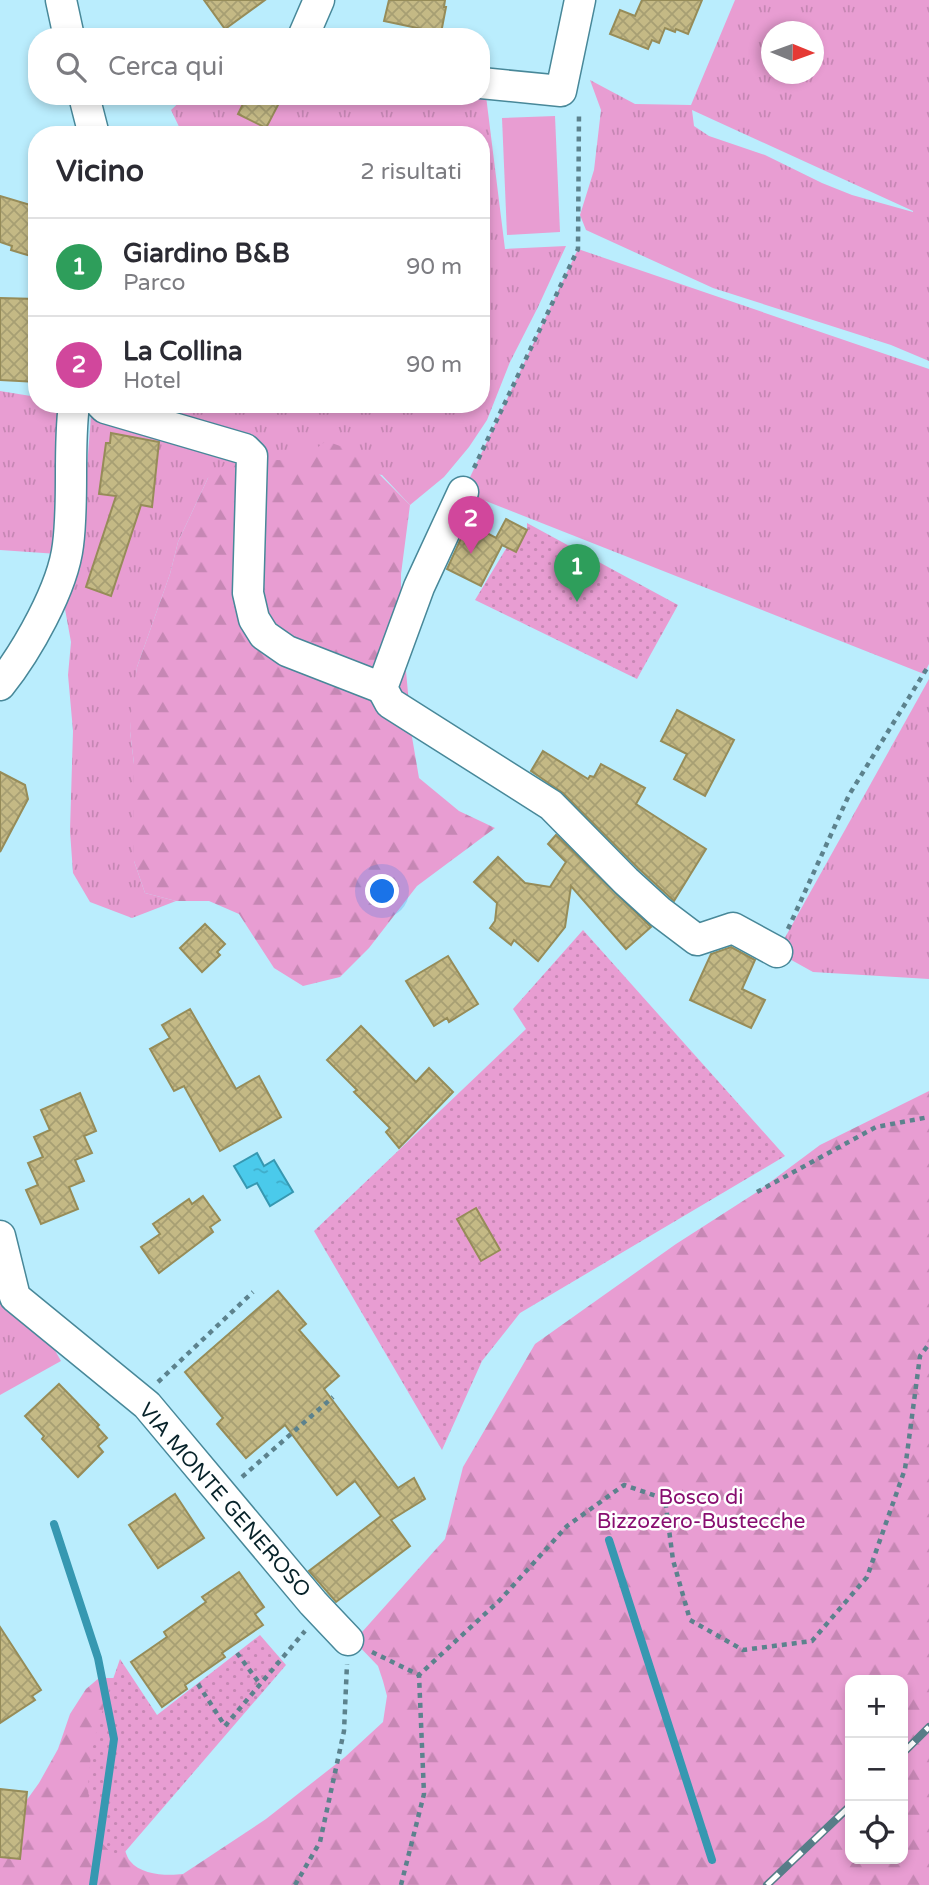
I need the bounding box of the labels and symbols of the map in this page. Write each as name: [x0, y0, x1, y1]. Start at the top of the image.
north arrow: [761, 21, 824, 84]
pin: 2: [448, 496, 494, 554]
pin: 1: [554, 544, 600, 602]
your location: [365, 874, 399, 908]
street label: VIA MONTE GENEROSO: [133, 1398, 316, 1603]
park label: Bosco di Bizzozero-Bustecche: [597, 1485, 805, 1534]

